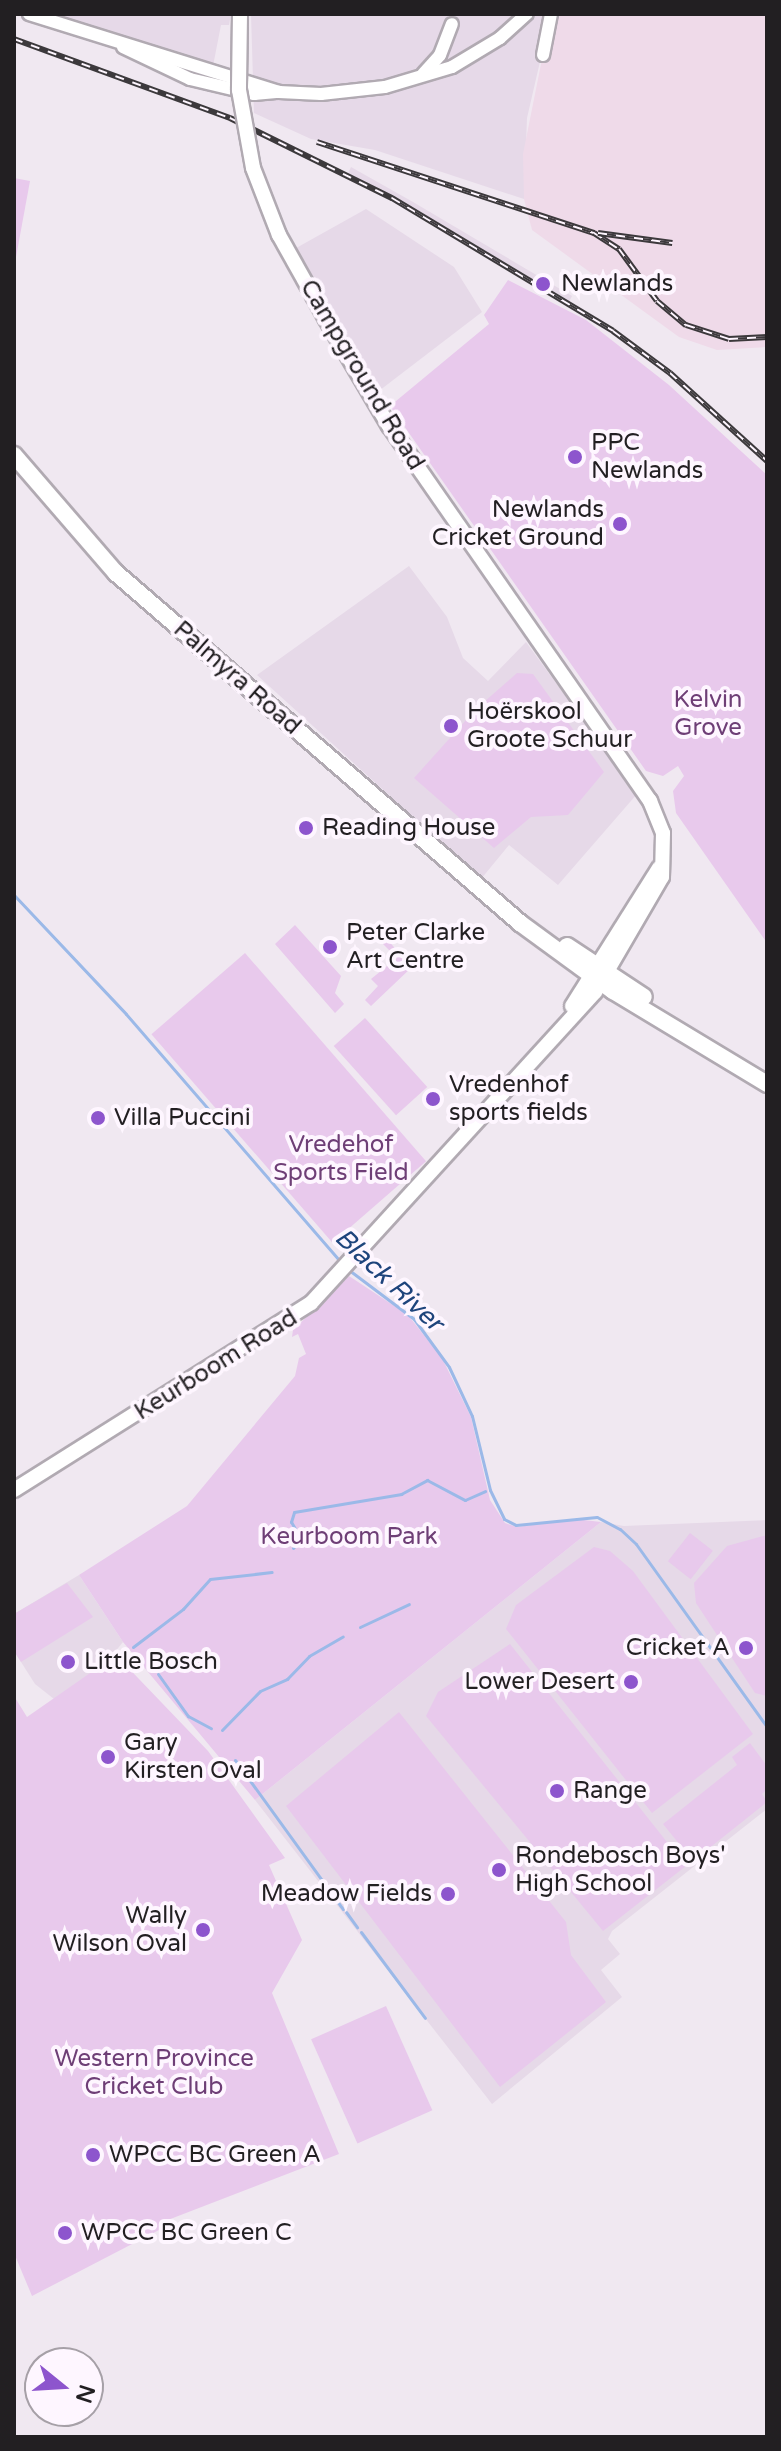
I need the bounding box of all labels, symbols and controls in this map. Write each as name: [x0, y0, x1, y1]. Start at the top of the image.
place label: Newlands: [561, 270, 673, 298]
marker: Newlands: [532, 273, 554, 295]
street label: Campground Road: [294, 275, 430, 475]
place label: PPC Newlands: [591, 429, 703, 485]
marker: PPC Newlands: [566, 448, 584, 466]
place label: Newlands Cricket Ground: [432, 496, 604, 552]
marker: Newlands Cricket Ground: [611, 515, 629, 533]
street label: Palmyra Road: [168, 615, 306, 741]
park label: Kelvin Grove: [674, 686, 742, 742]
place label: Hoërskool Groote Schuur: [467, 698, 632, 754]
marker: Hoërskool Groote Schuur: [442, 717, 460, 735]
place label: Reading House: [322, 814, 495, 842]
marker: Reading House: [297, 819, 315, 837]
place label: Peter Clarke Art Centre: [346, 919, 485, 975]
marker: Peter Clarke Art Centre: [321, 938, 339, 956]
place label: Vredenhof sports fields: [449, 1071, 588, 1127]
marker: Vredenhof sports fields: [424, 1090, 442, 1108]
place label: Villa Puccini: [114, 1104, 251, 1132]
marker: Villa Puccini: [89, 1109, 107, 1127]
park label: Vredehof Sports Field: [273, 1131, 409, 1187]
water label: Black River: [328, 1222, 450, 1338]
street label: Keurboom Road: [129, 1303, 303, 1427]
park label: Keurboom Park: [260, 1523, 438, 1551]
place label: Cricket A: [626, 1634, 730, 1662]
marker: Cricket A: [737, 1639, 755, 1657]
place label: Little Bosch: [84, 1648, 218, 1676]
marker: Little Bosch: [59, 1653, 77, 1671]
place label: Lower Desert: [464, 1668, 615, 1696]
marker: Lower Desert: [622, 1673, 640, 1691]
place label: Gary Kirsten Oval: [124, 1729, 262, 1785]
marker: Gary Kirsten Oval: [99, 1748, 117, 1766]
place label: Range: [573, 1777, 647, 1805]
marker: Range: [548, 1782, 566, 1800]
place label: Rondebosch Boys' High School: [515, 1842, 726, 1898]
marker: Rondebosch Boys' High School: [490, 1861, 508, 1879]
place label: Meadow Fields: [261, 1880, 432, 1908]
marker: Meadow Fields: [439, 1885, 457, 1903]
place label: Wally Wilson Oval: [53, 1902, 187, 1958]
marker: Wally Wilson Oval: [194, 1921, 212, 1939]
park label: Western Province Cricket Club: [54, 2045, 254, 2101]
place label: WPCC BC Green A: [109, 2141, 321, 2169]
marker: WPCC BC Green A: [84, 2146, 102, 2164]
place label: WPCC BC Green C: [81, 2219, 292, 2247]
marker: WPCC BC Green C: [56, 2224, 74, 2242]
north arrow: [24, 2347, 104, 2427]
text: N: [70, 2381, 100, 2406]

